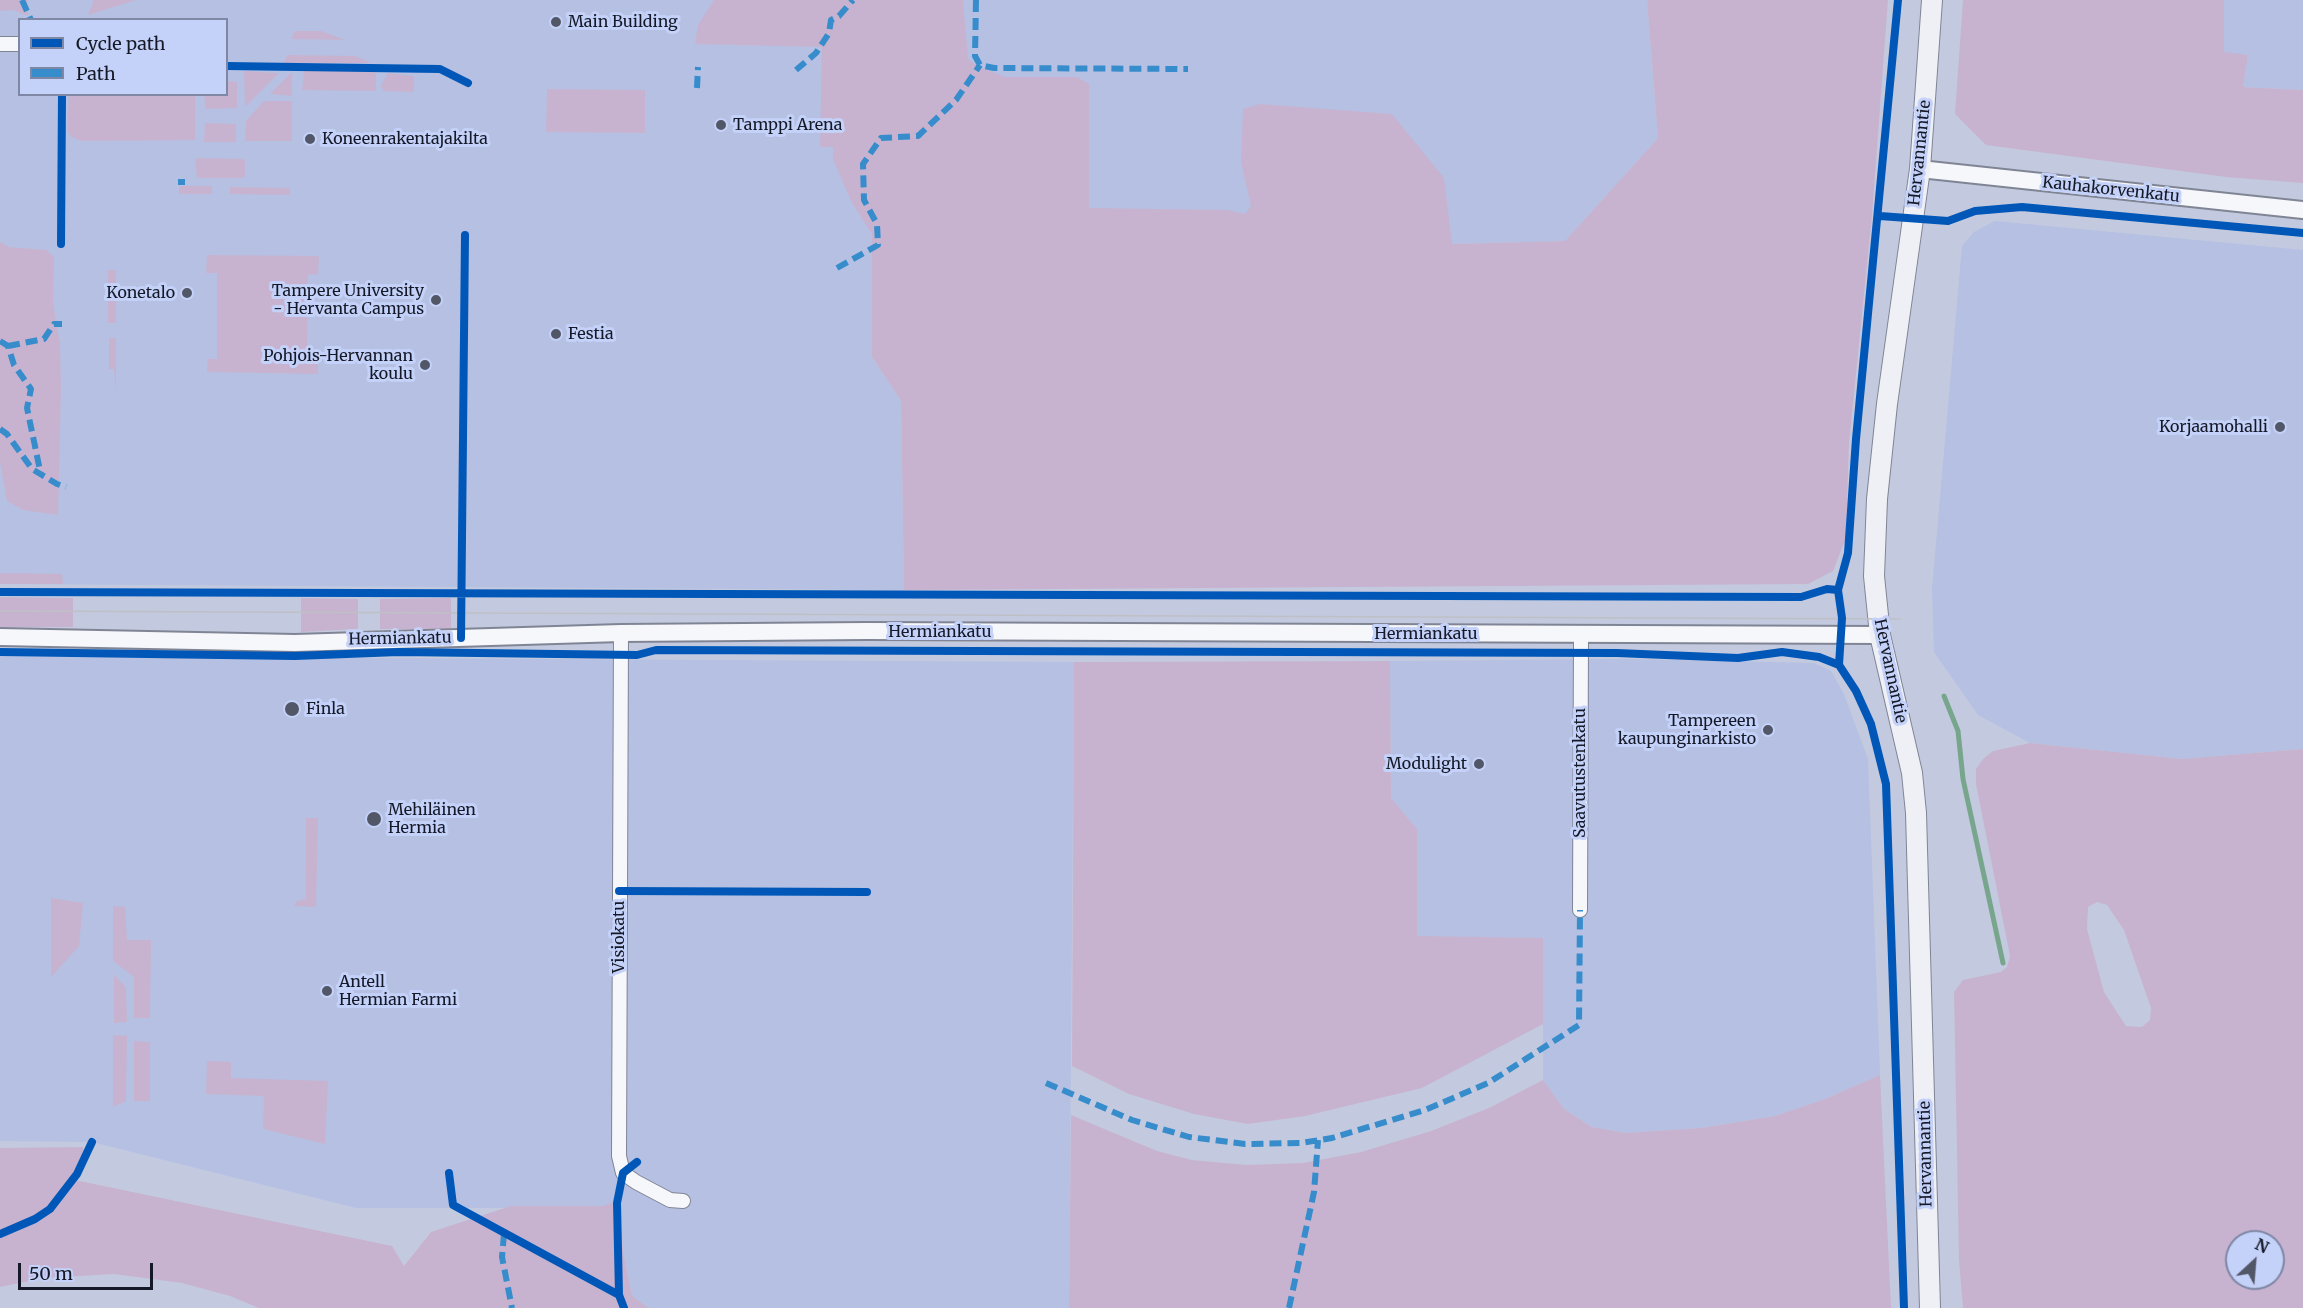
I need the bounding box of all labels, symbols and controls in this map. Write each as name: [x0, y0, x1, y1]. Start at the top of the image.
place label: Main Building: [568, 12, 678, 32]
marker: Main Building: [549, 15, 563, 29]
legend: [18, 18, 228, 96]
text: Cycle path: [76, 32, 165, 55]
text: Path: [76, 62, 116, 85]
street label: Hervannantie: [1905, 99, 1935, 207]
place label: Tamppi Arena: [733, 115, 842, 135]
marker: Tamppi Arena: [714, 118, 728, 132]
place label: Koneenrakentajakilta: [322, 129, 488, 149]
marker: Koneenrakentajakilta: [303, 132, 317, 146]
street label: Kauhakorvenkatu: [2041, 173, 2181, 207]
place label: Tampere University - Hervanta Campus: [272, 281, 424, 319]
place label: Konetalo: [106, 283, 175, 303]
marker: Konetalo: [180, 286, 194, 300]
marker: Tampere University - Hervanta Campus: [429, 293, 443, 307]
place label: Festia: [568, 324, 614, 344]
marker: Festia: [549, 327, 563, 341]
place label: Pohjois-Hervannan koulu: [263, 346, 413, 384]
marker: Pohjois-Hervannan koulu: [418, 358, 432, 372]
place label: Korjaamohalli: [2159, 417, 2268, 437]
marker: Korjaamohalli: [2273, 420, 2287, 434]
street label: Hervannantie: [1870, 617, 1910, 725]
street label: Hermiankatu: [888, 622, 992, 642]
street label: Hermiankatu: [1374, 624, 1478, 644]
street label: Hermiankatu: [348, 629, 452, 649]
place label: Finla: [306, 699, 345, 719]
marker: Finla: [283, 700, 301, 718]
street label: Saavutustenkatu: [1570, 708, 1590, 838]
place label: Tampereen kaupunginarkisto: [1618, 711, 1756, 749]
marker: Tampereen kaupunginarkisto: [1761, 723, 1775, 737]
place label: Modulight: [1386, 754, 1467, 774]
marker: Modulight: [1472, 757, 1486, 771]
place label: Mehiläinen Hermia: [388, 800, 476, 838]
marker: Mehiläinen Hermia: [365, 810, 383, 828]
street label: Visiokatu: [609, 901, 629, 973]
place label: Antell Hermian Farmi: [339, 972, 457, 1010]
marker: Antell Hermian Farmi: [320, 984, 334, 998]
street label: Hervannantie: [1915, 1101, 1937, 1207]
north arrow: [2225, 1230, 2285, 1290]
text: N: [2252, 1234, 2272, 1257]
scale bar: [21, 1251, 156, 1289]
text: 50 m: [29, 1262, 73, 1285]

